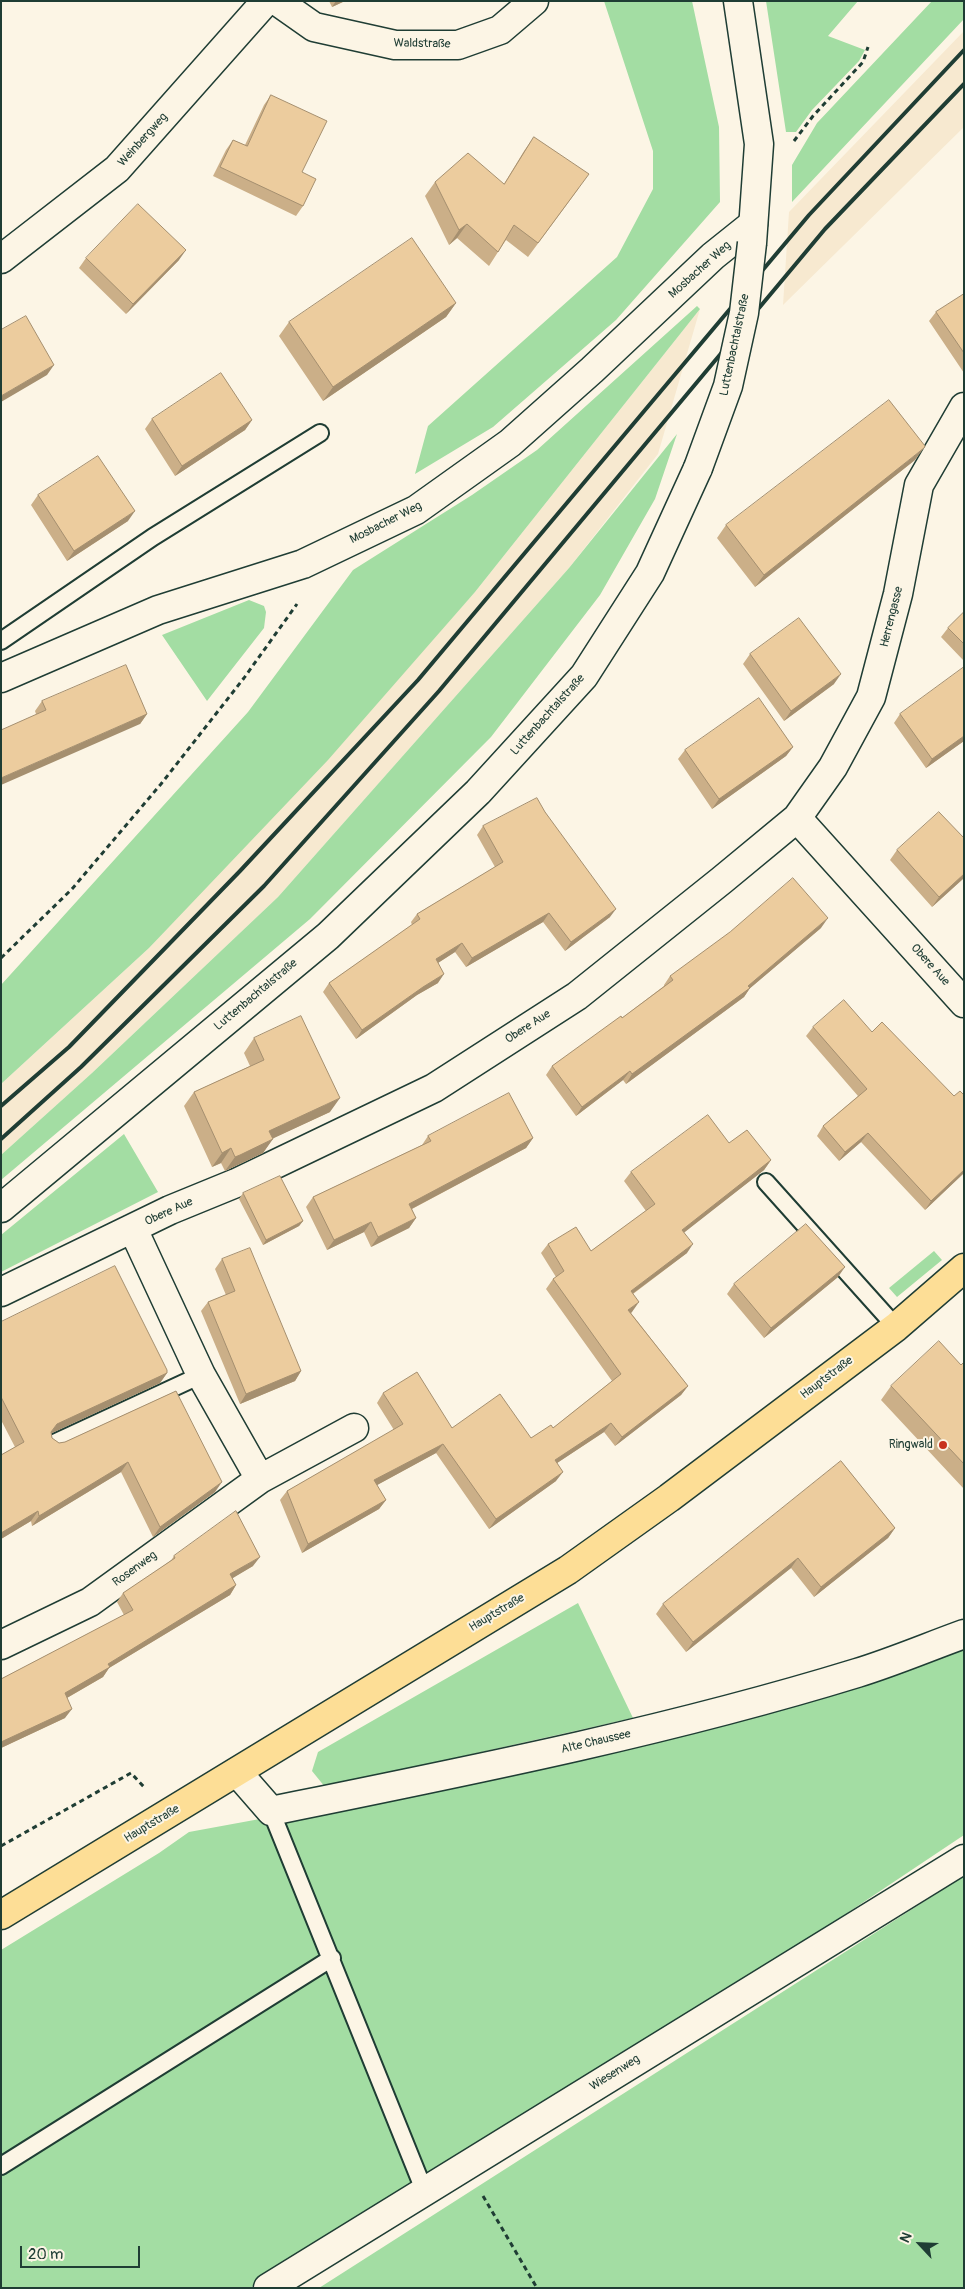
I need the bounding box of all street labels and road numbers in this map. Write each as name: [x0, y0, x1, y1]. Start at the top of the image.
street label: Waldstraße: [393, 36, 451, 52]
street label: Weinbergweg: [115, 110, 171, 170]
street label: Mosbacher Weg: [666, 238, 734, 302]
street label: Luttenbachtalstraße: [717, 293, 753, 397]
street label: Mosbacher Weg: [348, 499, 424, 547]
street label: Herrengasse: [878, 585, 906, 649]
street label: Luttenbachtalstraße: [508, 672, 588, 758]
street label: Obere Aue: [908, 941, 952, 989]
street label: Luttenbachtalstraße: [212, 956, 300, 1034]
street label: Obere Aue: [503, 1007, 553, 1047]
street label: Obere Aue: [143, 1195, 195, 1229]
street label: Hauptstraße: [798, 1354, 856, 1402]
street label: Rosenweg: [110, 1548, 160, 1590]
street label: Hauptstraße: [467, 1591, 527, 1635]
street label: Alte Chaussee: [560, 1727, 632, 1757]
street label: Hauptstraße: [122, 1802, 182, 1846]
street label: Wiesenweg: [587, 2052, 643, 2094]

